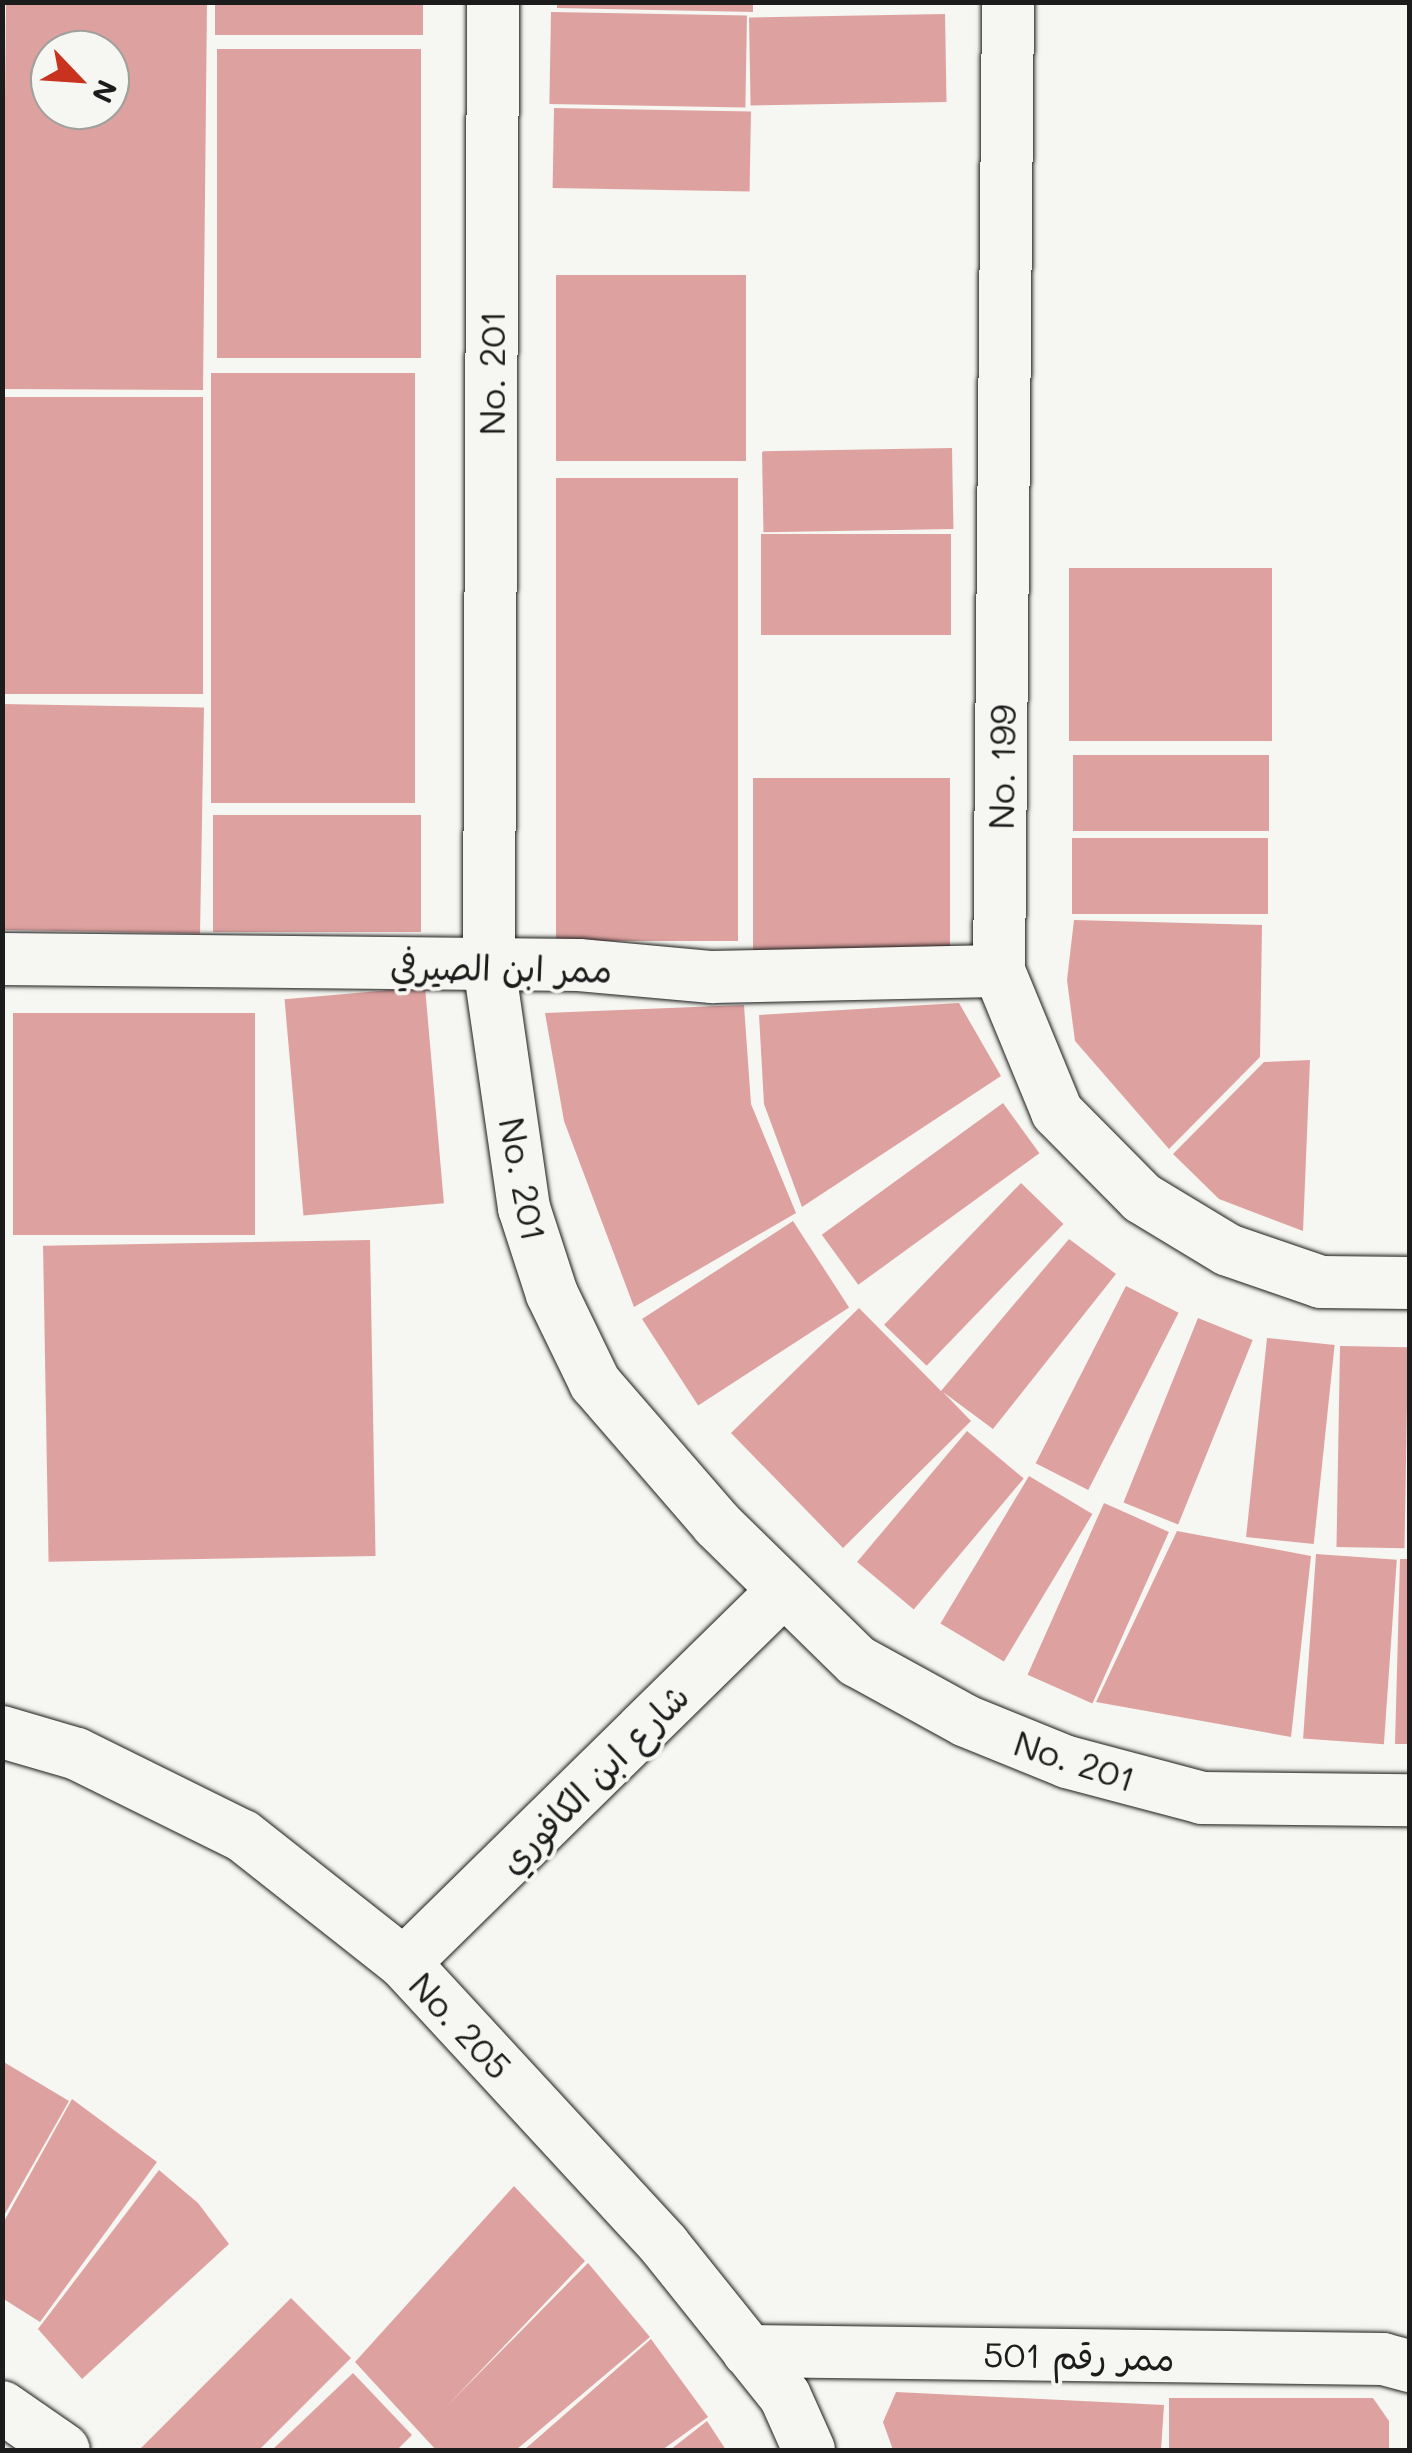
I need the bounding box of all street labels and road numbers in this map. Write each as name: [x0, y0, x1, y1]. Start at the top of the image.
street label: No. 201: [470, 311, 512, 435]
street label: No. 199: [979, 704, 1023, 830]
street label: ممر ابن الصيرفي: [390, 944, 612, 990]
street label: No. 201: [491, 1114, 557, 1244]
street label: شارع ابن الكافوري: [489, 1674, 697, 1882]
street label: No. 201: [1009, 1721, 1141, 1799]
street label: No. 205: [401, 1963, 521, 2087]
street label: ممر رقم 501: [983, 2332, 1175, 2378]

